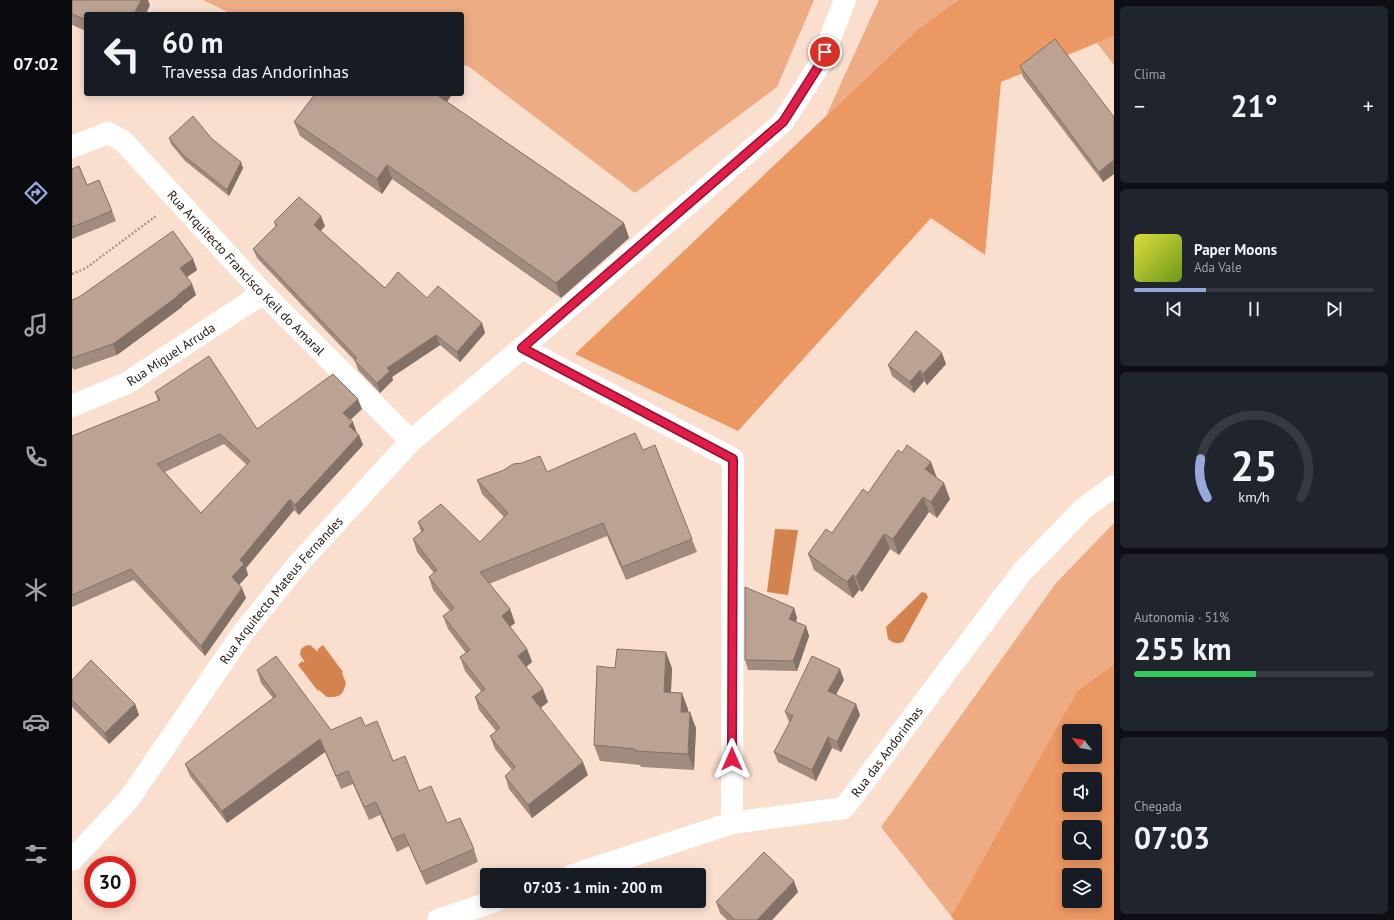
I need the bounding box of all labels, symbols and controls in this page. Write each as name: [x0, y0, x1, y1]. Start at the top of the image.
text: 60 m: [162, 24, 223, 61]
icon: left: [96, 28, 148, 80]
pin: [808, 35, 842, 69]
icon: arrive: [814, 41, 836, 63]
text: 07:02: [13, 52, 59, 75]
text: Travessa das Andorinhas: [162, 60, 349, 83]
text: Clima: [1134, 66, 1166, 83]
text: 21°: [1230, 86, 1278, 125]
text: −: [1134, 92, 1145, 120]
text: +: [1363, 92, 1374, 120]
icon: directions: [22, 179, 50, 207]
street label: Rua Arquitecto Francisco Keil do Amaral: [164, 187, 329, 359]
text: Paper Moons: [1194, 240, 1277, 259]
text: Ada Vale: [1194, 259, 1242, 276]
icon: previous: [1163, 298, 1185, 320]
icon: pause: [1243, 298, 1265, 320]
icon: next: [1323, 298, 1345, 320]
icon: music: [22, 311, 50, 339]
street label: Rua Miguel Arruda: [123, 319, 218, 390]
text: 25: [1230, 439, 1278, 492]
icon: phone: [22, 443, 50, 471]
text: km/h: [1238, 487, 1270, 506]
street label: Rua Arquitecto Mateus Fernandes: [216, 513, 347, 668]
icon: climate: [22, 576, 50, 604]
text: Autonomia · 51%: [1134, 609, 1229, 626]
text: 255 km: [1134, 629, 1232, 668]
street label: Rua das Andorinhas: [847, 703, 927, 801]
icon: car: [22, 708, 50, 736]
north arrow: [1062, 724, 1102, 764]
map controls: [1062, 724, 1102, 908]
position arrow: [711, 738, 753, 780]
button: sound: [1062, 772, 1102, 812]
text: Chegada: [1134, 798, 1182, 815]
text: 07:03: [1134, 818, 1210, 857]
button: search: [1062, 820, 1102, 860]
icon: filters: [22, 840, 50, 868]
speed limit sign: 30: [84, 856, 136, 908]
button: layers: [1062, 868, 1102, 908]
text: 07:03 · 1 min · 200 m: [524, 878, 662, 897]

